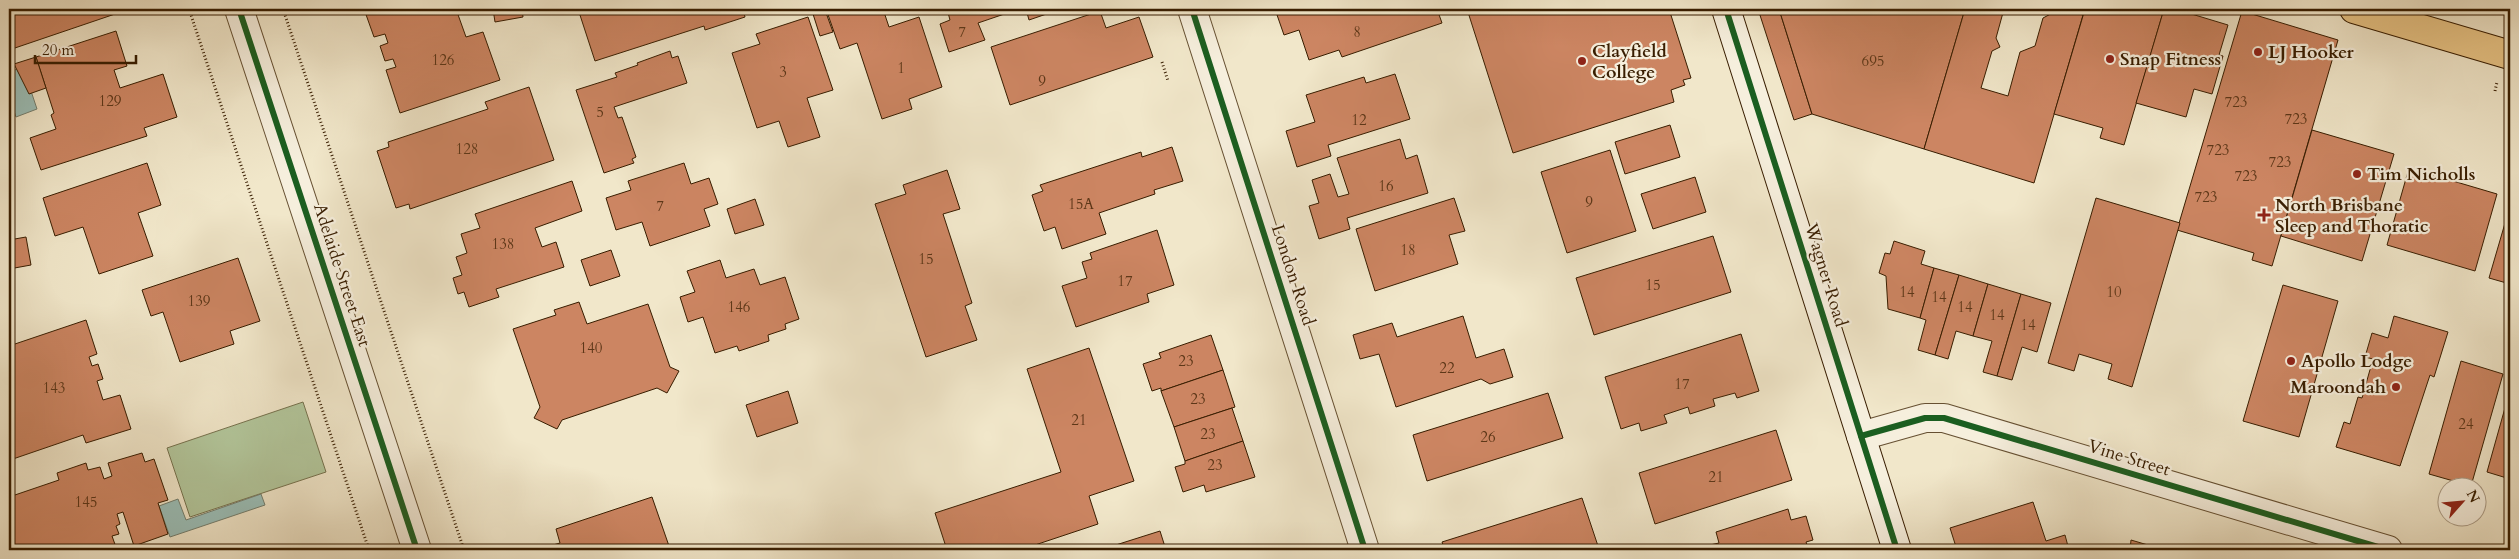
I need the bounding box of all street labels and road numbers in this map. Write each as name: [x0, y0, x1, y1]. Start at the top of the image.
street label: Adelaide Street East: [307, 200, 377, 350]
street label: Wagner Road: [1798, 219, 1854, 330]
street label: London Road: [1265, 221, 1321, 329]
street label: Vine Street: [2085, 434, 2174, 482]

